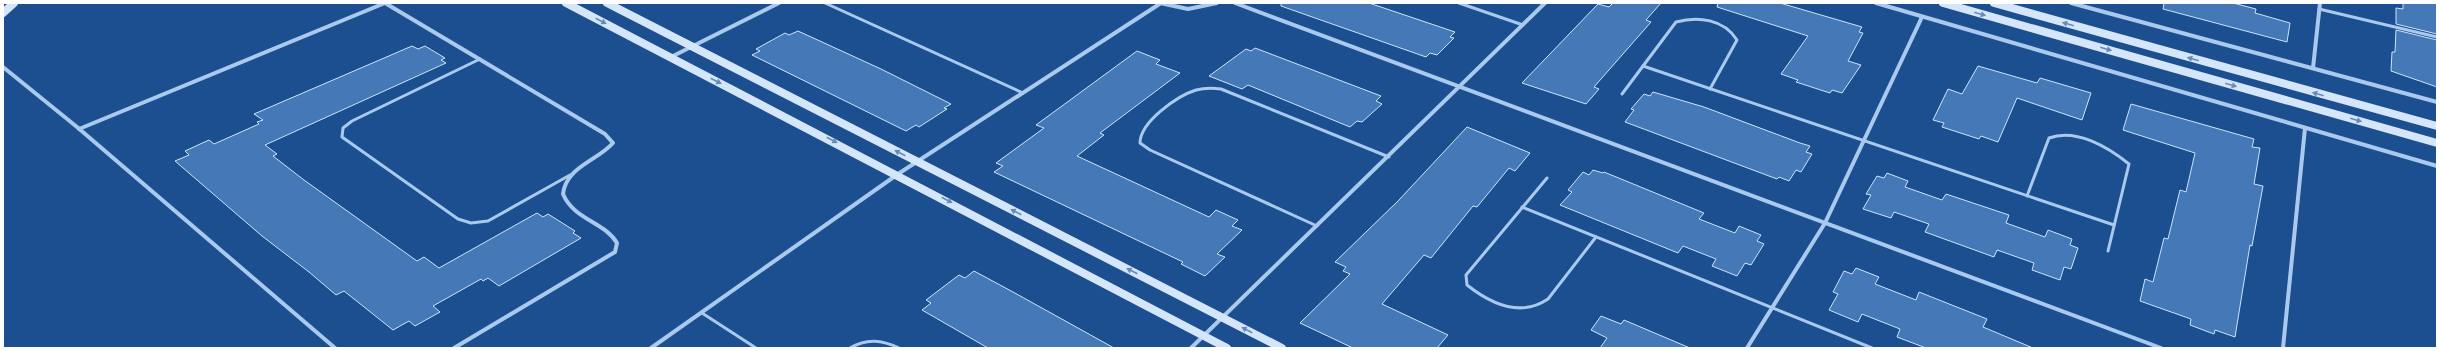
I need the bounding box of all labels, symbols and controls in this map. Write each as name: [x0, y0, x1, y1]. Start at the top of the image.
one-way arrow: [1975, 11, 1987, 17]
one-way arrow: [595, 18, 606, 24]
one-way arrow: [2062, 21, 2074, 27]
one-way arrow: [2100, 46, 2112, 52]
one-way arrow: [2187, 56, 2199, 62]
one-way arrow: [710, 77, 722, 84]
one-way arrow: [2225, 82, 2237, 88]
one-way arrow: [2312, 91, 2324, 97]
one-way arrow: [2350, 117, 2362, 123]
one-way arrow: [826, 137, 837, 143]
one-way arrow: [894, 150, 906, 156]
one-way arrow: [941, 197, 953, 204]
one-way arrow: [1010, 209, 1022, 215]
one-way arrow: [1126, 268, 1137, 274]
one-way arrow: [1242, 327, 1253, 333]

